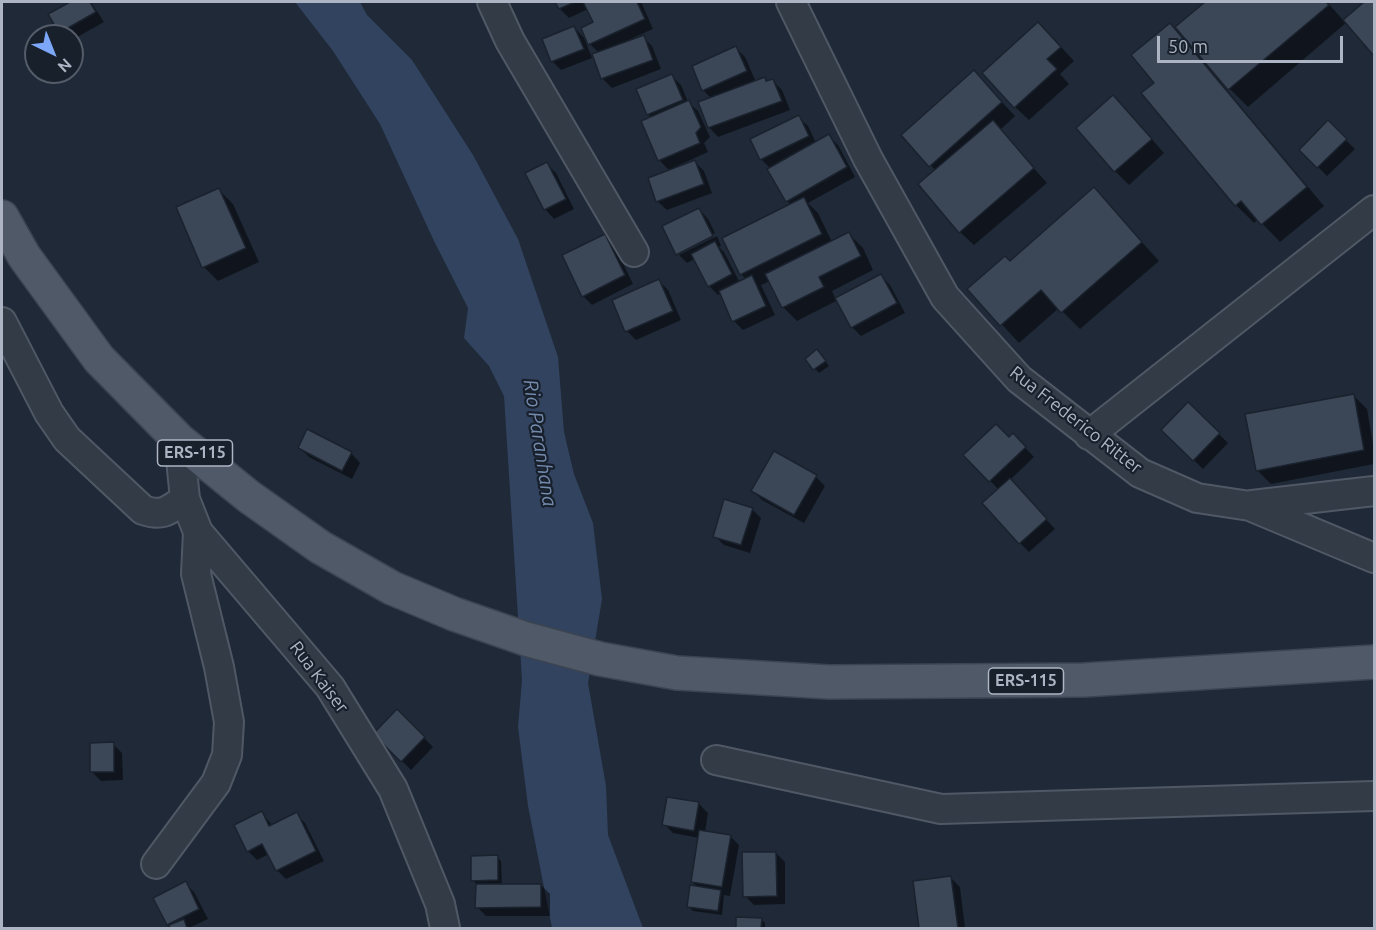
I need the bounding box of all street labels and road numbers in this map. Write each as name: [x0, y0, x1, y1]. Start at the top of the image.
street label: Rua Frederico Ritter: [1006, 362, 1146, 478]
road number: ERS-115: [158, 440, 232, 466]
street label: Rua Kaiser: [285, 637, 353, 717]
road number: ERS-115: [988, 668, 1064, 694]

